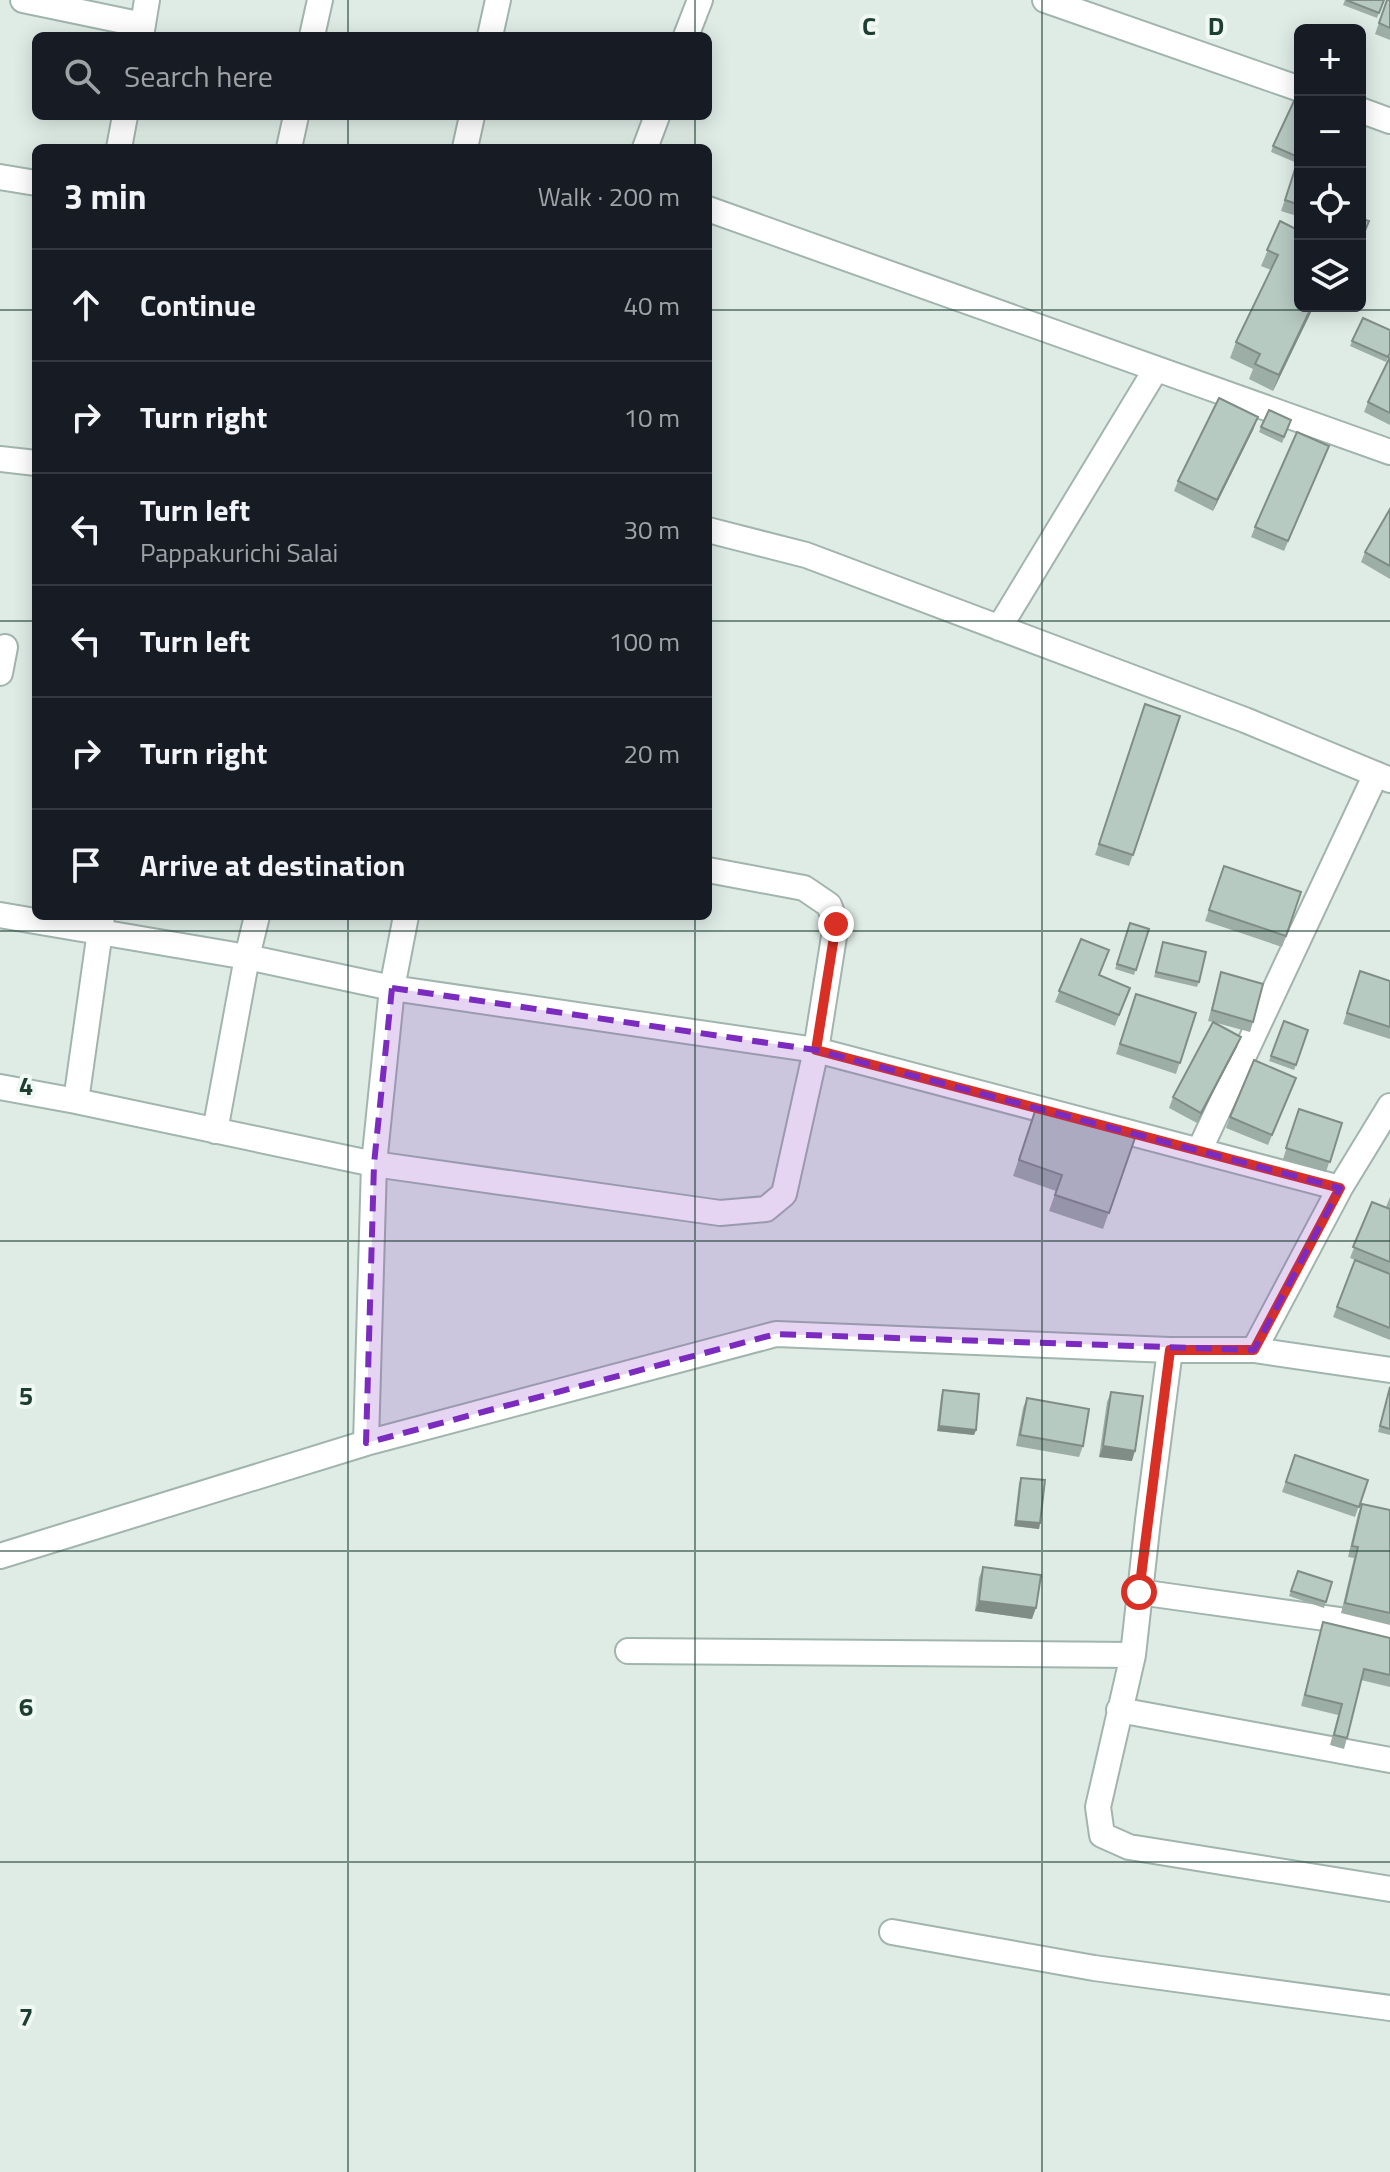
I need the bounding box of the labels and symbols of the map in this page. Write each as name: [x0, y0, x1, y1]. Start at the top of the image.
text: C: [862, 6, 876, 45]
text: D: [1208, 6, 1224, 45]
route end: [818, 906, 854, 942]
text: 4: [19, 1066, 33, 1105]
text: 5: [19, 1376, 33, 1415]
route start: [1121, 1574, 1157, 1610]
text: 6: [19, 1687, 33, 1726]
text: 7: [19, 1997, 33, 2036]

